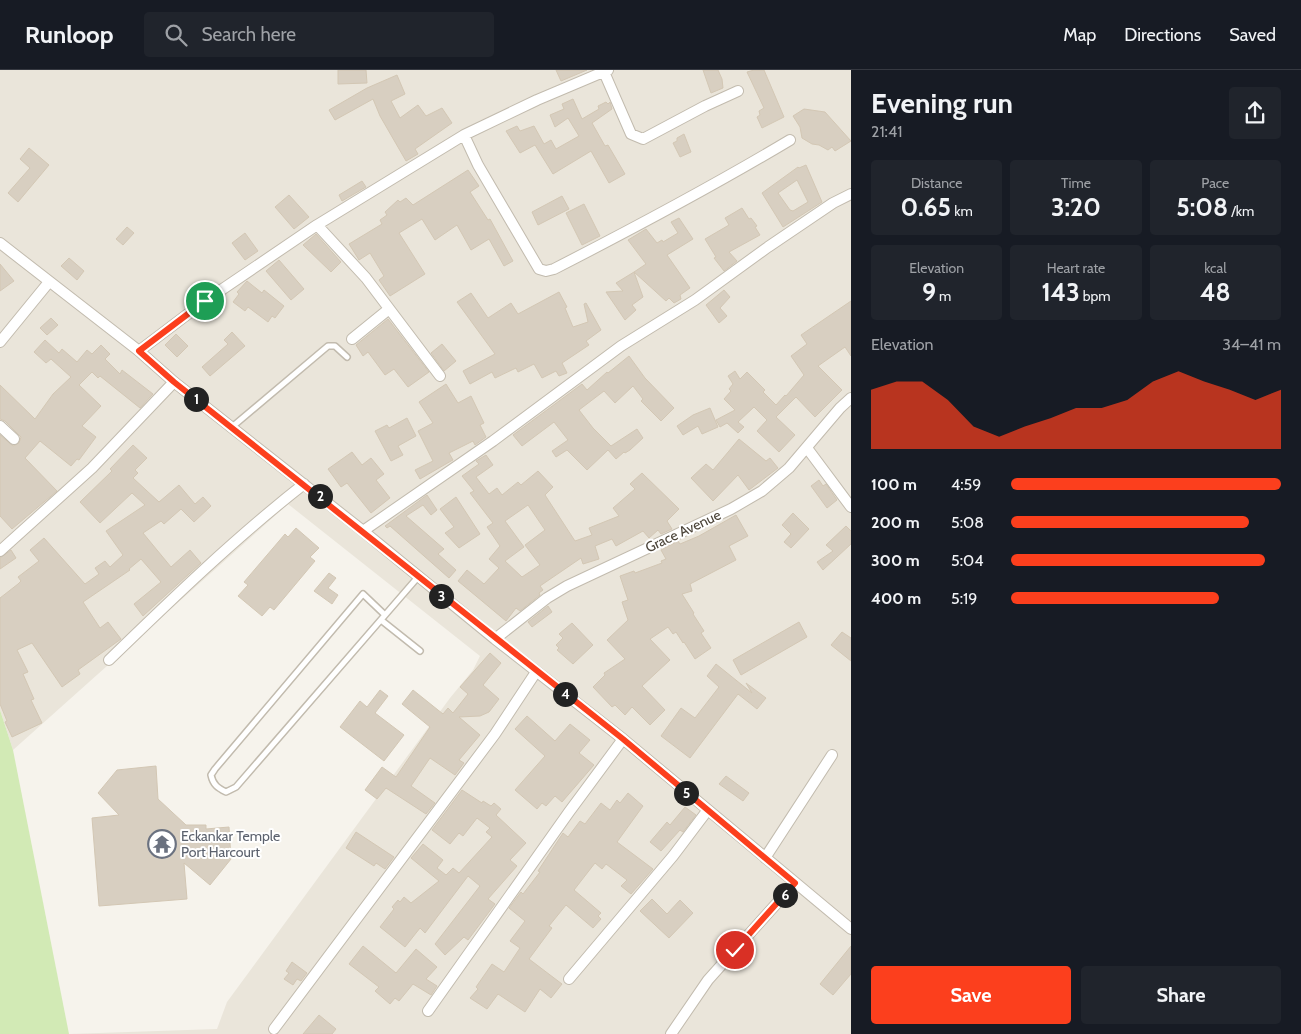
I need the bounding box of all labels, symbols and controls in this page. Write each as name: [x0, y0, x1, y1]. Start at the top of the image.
search box: [144, 12, 494, 57]
text: Runloop: [25, 20, 114, 49]
icon: search: [162, 21, 190, 49]
text: Search here: [202, 23, 296, 46]
text: Map: [1063, 24, 1096, 46]
text: Directions: [1124, 24, 1201, 46]
text: Saved: [1229, 24, 1276, 46]
text: Evening run: [871, 86, 1013, 120]
button: share: [1229, 87, 1281, 139]
text: 21:41: [871, 122, 902, 141]
text: Distance: [911, 174, 962, 192]
text: Time: [1061, 174, 1091, 192]
text: Pace: [1201, 174, 1229, 192]
text: 0.65: [901, 192, 951, 222]
text: 3:20: [1051, 192, 1101, 222]
text: 5:08: [1176, 192, 1228, 222]
text: km: [951, 202, 973, 220]
text: /km: [1228, 202, 1254, 220]
text: Elevation: [909, 259, 964, 277]
text: Heart rate: [1047, 259, 1105, 277]
text: kcal: [1204, 259, 1227, 277]
text: 9: [922, 277, 936, 307]
text: 143: [1041, 277, 1080, 307]
text: 48: [1200, 277, 1231, 307]
pin: [184, 280, 226, 322]
icon: arrive: [191, 287, 219, 315]
text: m: [936, 287, 951, 305]
text: bpm: [1080, 287, 1111, 305]
text: Elevation: [871, 335, 934, 354]
text: 34–41 m: [1222, 335, 1281, 354]
pin: 1: [184, 386, 208, 412]
text: 1: [194, 390, 199, 408]
text: 100 m: [871, 475, 917, 494]
text: 4:59: [951, 475, 981, 494]
pin: 2: [308, 484, 332, 508]
text: 2: [317, 487, 324, 505]
street label: Grace Avenue: [642, 506, 724, 556]
text: 200 m: [871, 513, 920, 532]
text: 5:08: [951, 513, 984, 532]
text: 300 m: [871, 551, 920, 570]
text: 5:04: [951, 551, 983, 570]
pin: 3: [428, 584, 454, 608]
text: 3: [438, 587, 445, 605]
text: 400 m: [871, 589, 921, 608]
text: 5:19: [951, 589, 977, 608]
pin: 4: [552, 682, 578, 706]
text: 4: [561, 685, 570, 703]
pin: 5: [674, 780, 698, 806]
text: 5: [683, 784, 690, 802]
place label: Eckankar Temple Port Harcourt: [181, 827, 280, 861]
temple icon: Eckankar Temple Port Harcourt: [147, 829, 177, 859]
pin: 6: [772, 882, 798, 908]
text: 6: [782, 886, 789, 904]
pin: [714, 929, 756, 971]
icon: check: [721, 936, 749, 964]
button: Save: [871, 966, 1071, 1024]
button: Share: [1081, 966, 1281, 1024]

